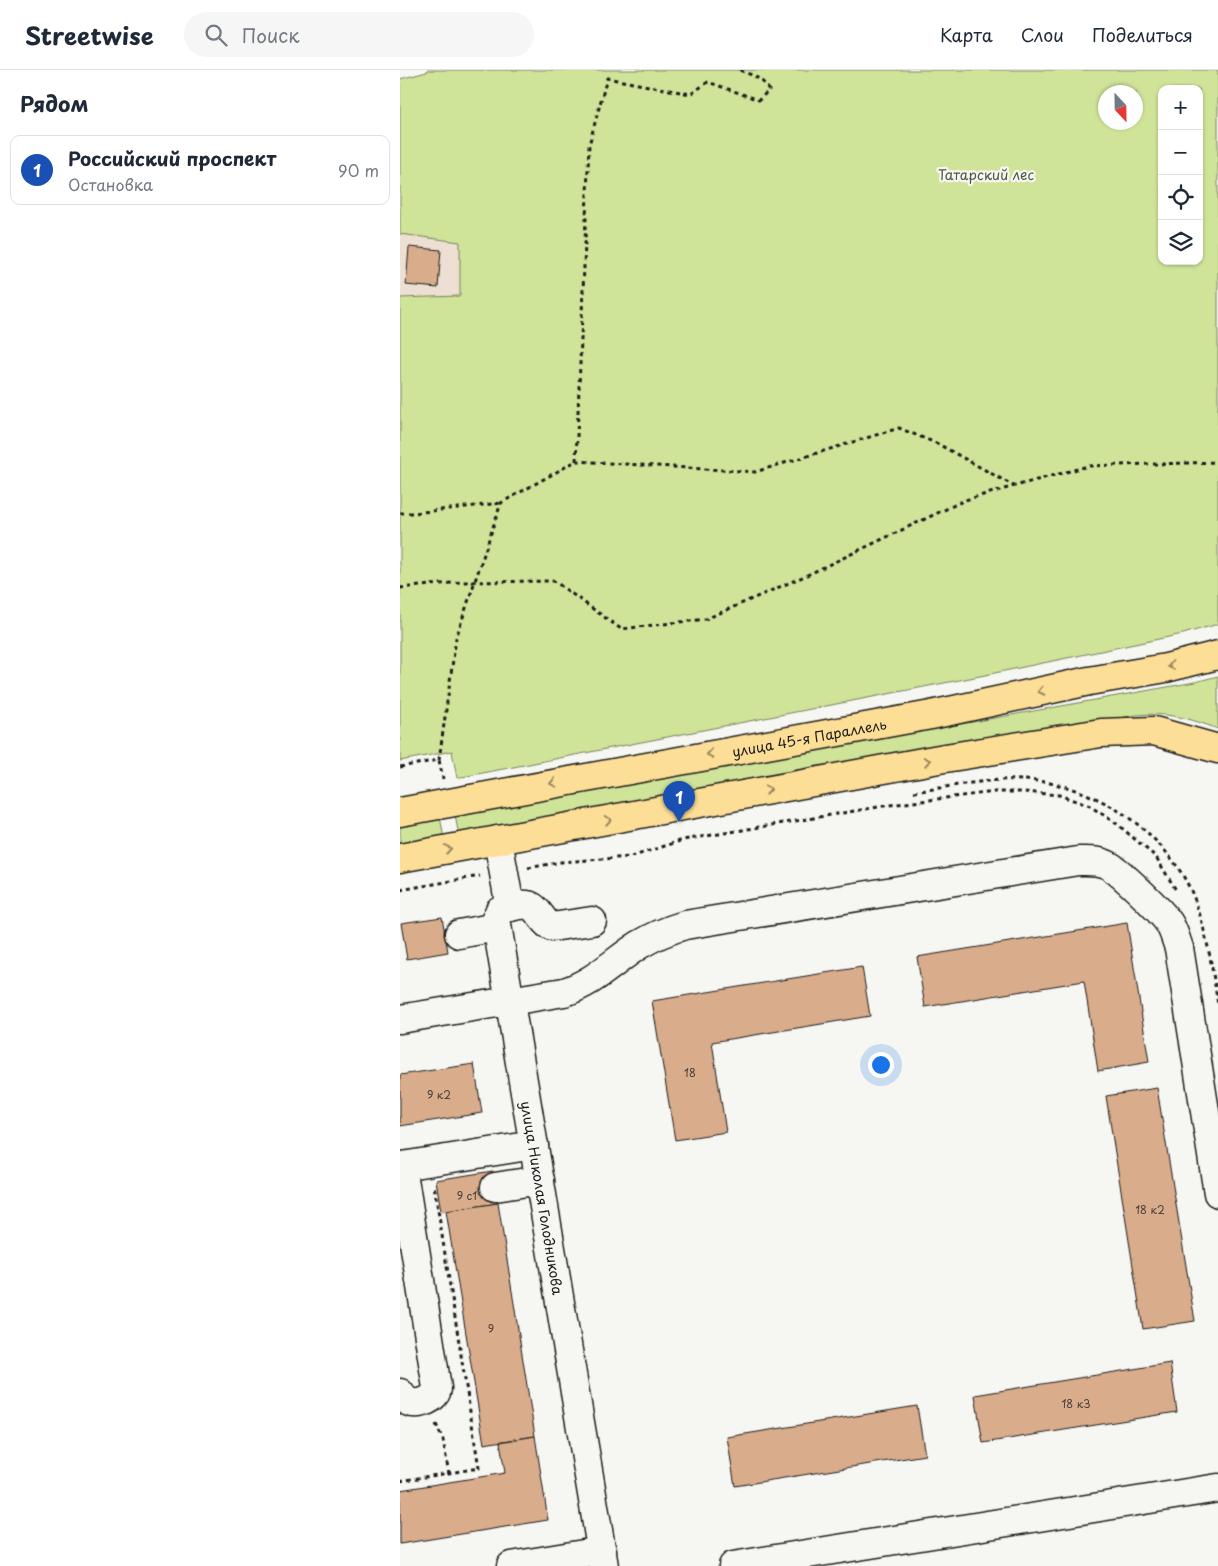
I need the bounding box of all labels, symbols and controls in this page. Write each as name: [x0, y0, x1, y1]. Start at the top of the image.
search box: [184, 12, 534, 57]
text: Streetwise: [25, 17, 154, 53]
icon: search: [202, 21, 230, 49]
text: Поиск: [242, 21, 299, 49]
text: Карта: [940, 21, 993, 48]
text: Слои: [1021, 21, 1064, 48]
text: Поделиться: [1092, 21, 1193, 48]
north arrow: [1098, 85, 1143, 130]
map controls: [1158, 85, 1203, 265]
button: +: [1158, 85, 1203, 130]
text: Рядом: [20, 87, 88, 119]
button: −: [1158, 130, 1203, 175]
text: Российский проспект: [68, 144, 276, 172]
text: 1: [33, 158, 41, 182]
text: 90 m: [338, 158, 379, 182]
park label: Татарский лес: [938, 164, 1034, 185]
text: Остановка: [68, 172, 153, 196]
button: locate: [1158, 175, 1203, 220]
button: layers: [1158, 220, 1203, 265]
one-way arrow: [1166, 660, 1175, 671]
one-way arrow: [1037, 685, 1046, 696]
street label: улица 45-я Параллель: [730, 713, 888, 762]
one-way arrow: [705, 749, 714, 759]
one-way arrow: [923, 756, 932, 767]
one-way arrow: [548, 778, 557, 788]
pin: 1: [663, 781, 695, 822]
one-way arrow: [763, 786, 772, 796]
one-way arrow: [603, 815, 612, 825]
one-way arrow: [444, 844, 452, 854]
your location: [868, 1052, 894, 1078]
house number: 18: [684, 1064, 696, 1081]
house number: 9 к2: [427, 1086, 451, 1103]
street label: улица Николая Голодникова: [516, 1099, 569, 1297]
house number: 9 с1: [457, 1187, 477, 1204]
house number: 18 к2: [1135, 1201, 1165, 1218]
house number: 9: [488, 1320, 494, 1337]
house number: 18 к3: [1061, 1395, 1091, 1412]

